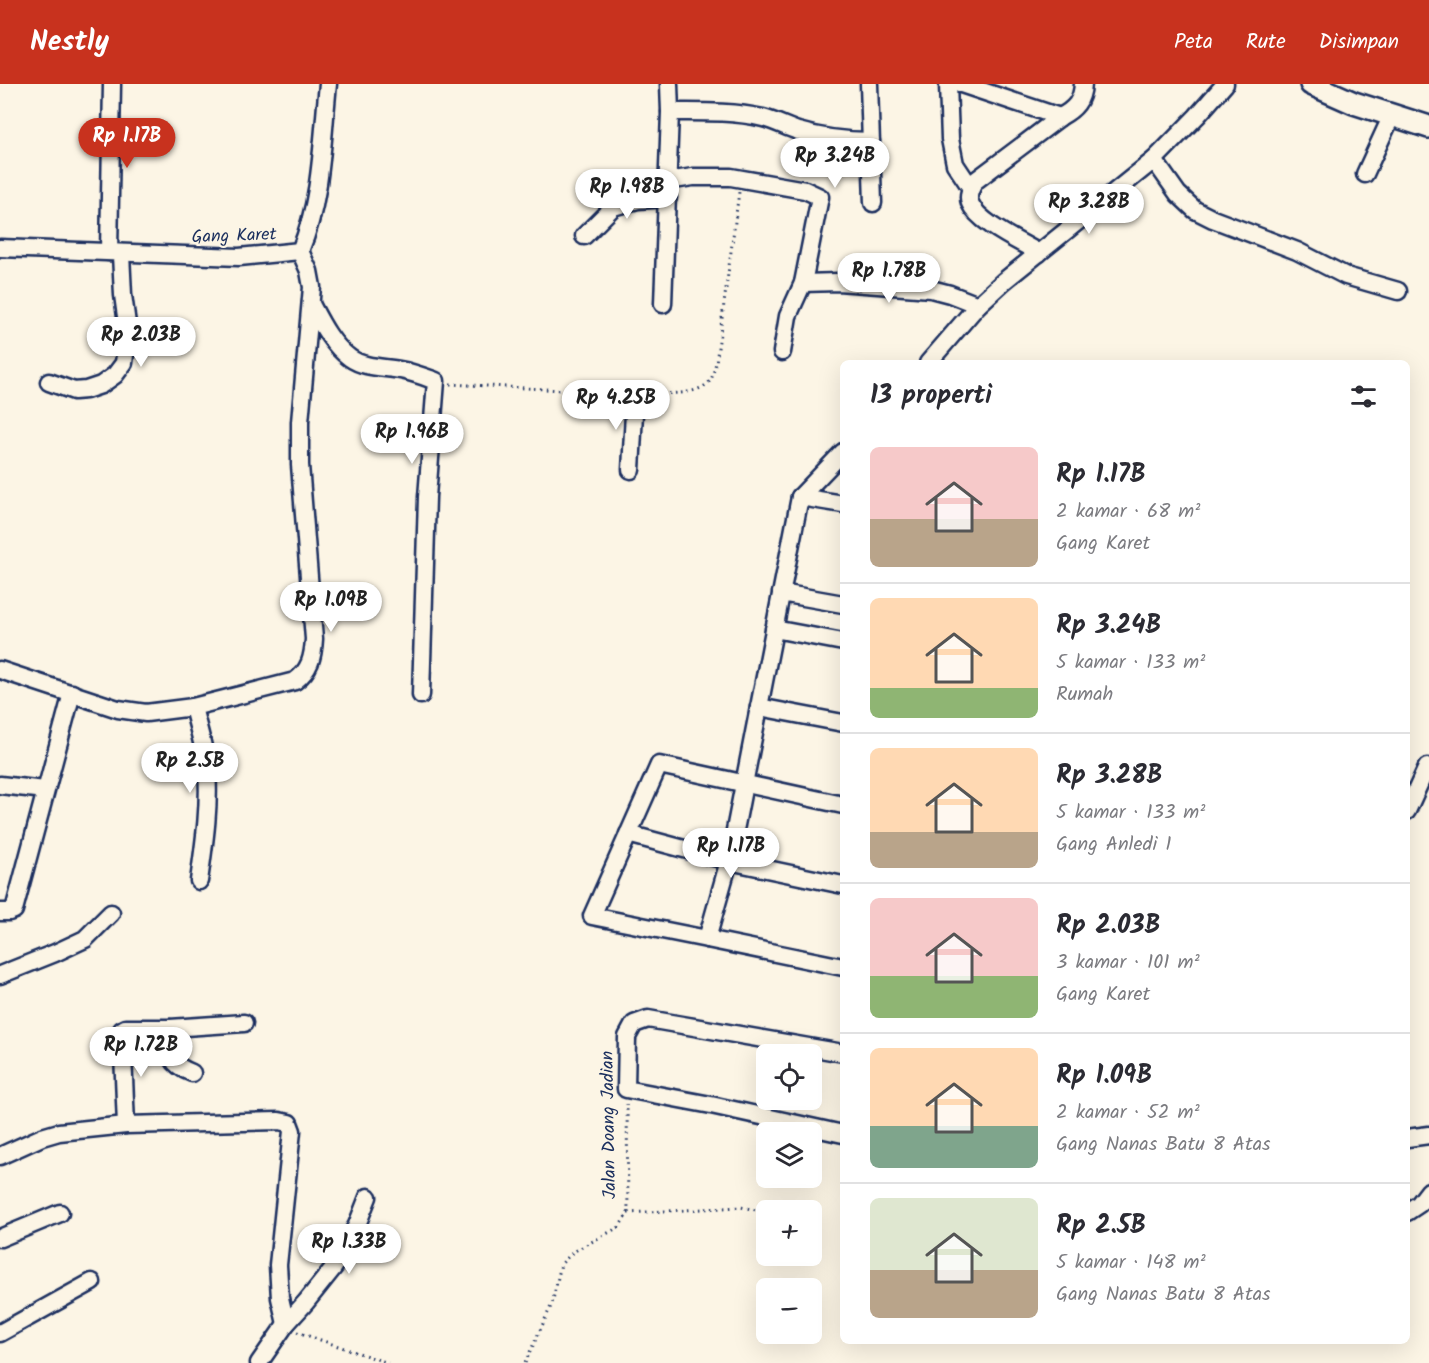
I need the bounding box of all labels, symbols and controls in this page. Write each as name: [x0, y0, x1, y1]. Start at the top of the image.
text: Nestly: [30, 20, 109, 65]
text: Peta: [1174, 26, 1213, 59]
text: Rute: [1246, 26, 1286, 59]
text: Disimpan: [1319, 26, 1399, 59]
pin: Rp 1.17B: [65, 118, 189, 169]
text: Rp 1.17B: [92, 121, 162, 153]
pin: Rp 3.24B: [773, 138, 897, 189]
text: Rp 3.24B: [794, 141, 876, 173]
pin: Rp 1.98B: [565, 169, 689, 220]
text: Rp 1.98B: [589, 172, 665, 204]
pin: Rp 3.28B: [1027, 184, 1151, 235]
text: Rp 3.28B: [1048, 187, 1130, 219]
street label: Gang Karet: [191, 220, 278, 252]
pin: Rp 1.78B: [827, 253, 951, 304]
text: Rp 1.78B: [852, 256, 926, 288]
pin: Rp 2.03B: [79, 317, 203, 368]
text: Rp 2.03B: [101, 320, 181, 352]
text: 13 properti: [870, 375, 992, 417]
pin: Rp 4.25B: [554, 380, 678, 431]
icon: filters: [1347, 380, 1380, 413]
text: Rp 4.25B: [576, 383, 656, 415]
pin: Rp 1.96B: [350, 414, 474, 465]
text: Rp 1.96B: [375, 417, 449, 449]
text: Rp 1.17B: [1056, 454, 1146, 496]
icon: home: [918, 471, 990, 543]
text: 2 kamar · 68 m²: [1056, 496, 1200, 528]
text: Gang Karet: [1056, 528, 1150, 560]
pin: Rp 1.09B: [269, 582, 393, 633]
text: Rp 1.09B: [294, 585, 368, 617]
text: Rp 3.24B: [1056, 605, 1162, 647]
icon: home: [918, 622, 990, 694]
text: 5 kamar · 133 m²: [1056, 647, 1205, 679]
text: Rumah: [1056, 679, 1113, 711]
pin: Rp 2.5B: [135, 743, 245, 794]
text: Rp 2.5B: [155, 746, 225, 778]
text: Rp 3.28B: [1056, 755, 1163, 797]
icon: home: [918, 772, 990, 844]
text: 5 kamar · 133 m²: [1056, 797, 1205, 829]
pin: Rp 1.17B: [669, 828, 793, 879]
text: Gang Anledi 1: [1056, 829, 1172, 861]
text: Rp 1.17B: [696, 831, 766, 863]
text: Rp 2.03B: [1056, 905, 1161, 947]
icon: home: [918, 922, 990, 994]
text: 3 kamar · 101 m²: [1056, 947, 1200, 979]
text: Gang Karet: [1056, 979, 1150, 1011]
pin: Rp 1.72B: [79, 1027, 203, 1078]
text: Rp 1.72B: [104, 1030, 178, 1062]
map controls: [756, 1044, 822, 1344]
button: locate: [756, 1044, 822, 1110]
street label: Jalan Doang Jadian: [594, 1051, 625, 1199]
text: Rp 1.09B: [1056, 1055, 1152, 1097]
icon: home: [918, 1072, 990, 1144]
text: 2 kamar · 52 m²: [1056, 1097, 1200, 1129]
button: layers: [756, 1122, 822, 1188]
text: Gang Nanas Batu 8 Atas: [1056, 1129, 1271, 1161]
button: +: [756, 1200, 822, 1266]
text: Rp 2.5B: [1056, 1205, 1146, 1247]
icon: home: [918, 1222, 990, 1294]
pin: Rp 1.33B: [287, 1224, 411, 1275]
text: Rp 1.33B: [311, 1227, 387, 1259]
text: 5 kamar · 148 m²: [1056, 1247, 1206, 1279]
button: −: [756, 1278, 822, 1344]
text: Gang Nanas Batu 8 Atas: [1056, 1279, 1271, 1311]

